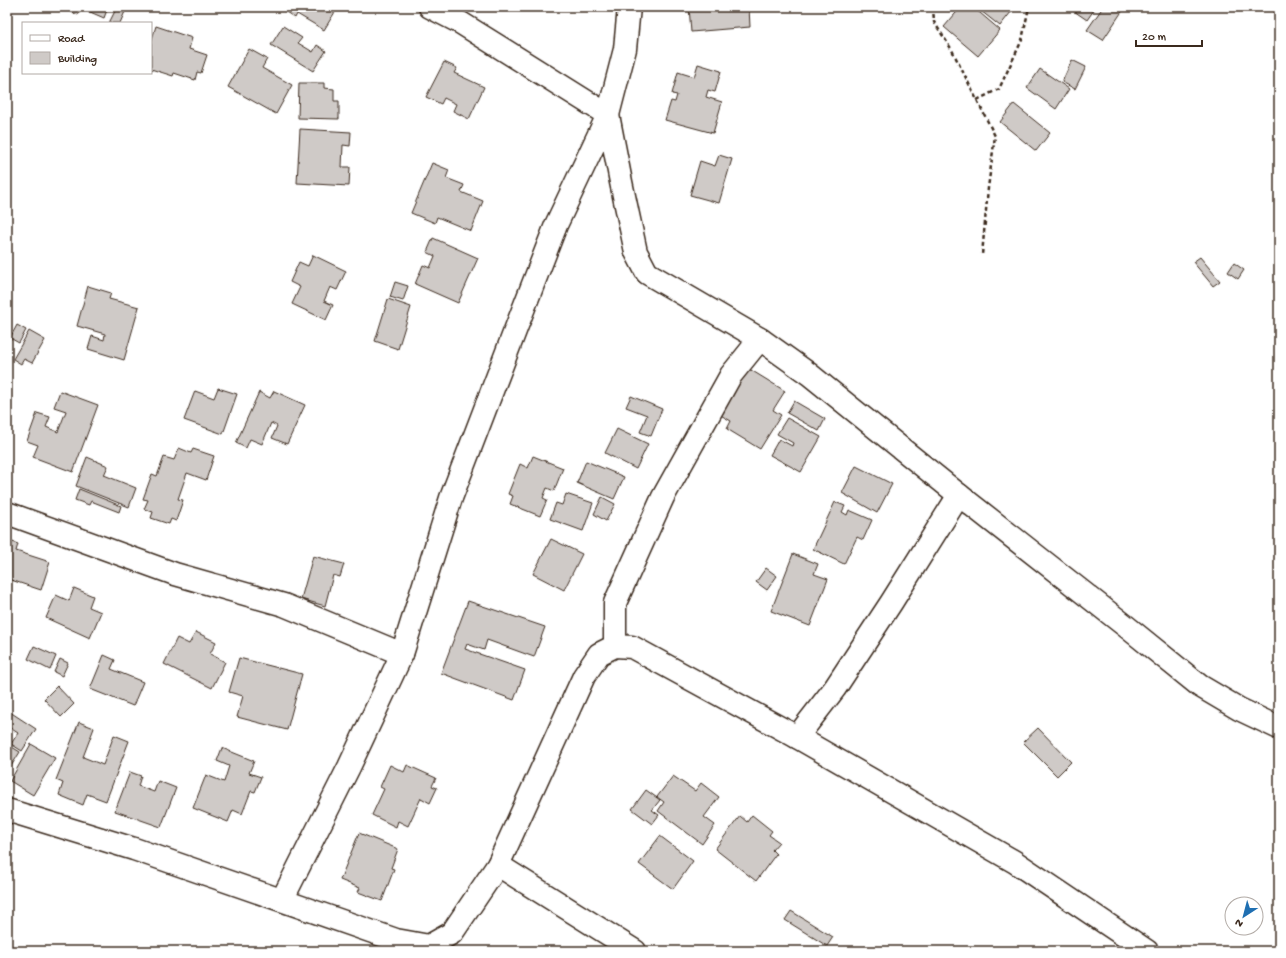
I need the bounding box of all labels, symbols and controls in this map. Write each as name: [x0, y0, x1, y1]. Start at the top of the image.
legend: [22, 22, 152, 74]
scale bar: [1136, 22, 1202, 48]
text: 20 m: [1142, 31, 1167, 45]
text: Road: [58, 33, 85, 47]
text: Building: [57, 53, 97, 67]
north arrow: [1224, 896, 1264, 936]
text: N: [1233, 916, 1246, 929]

